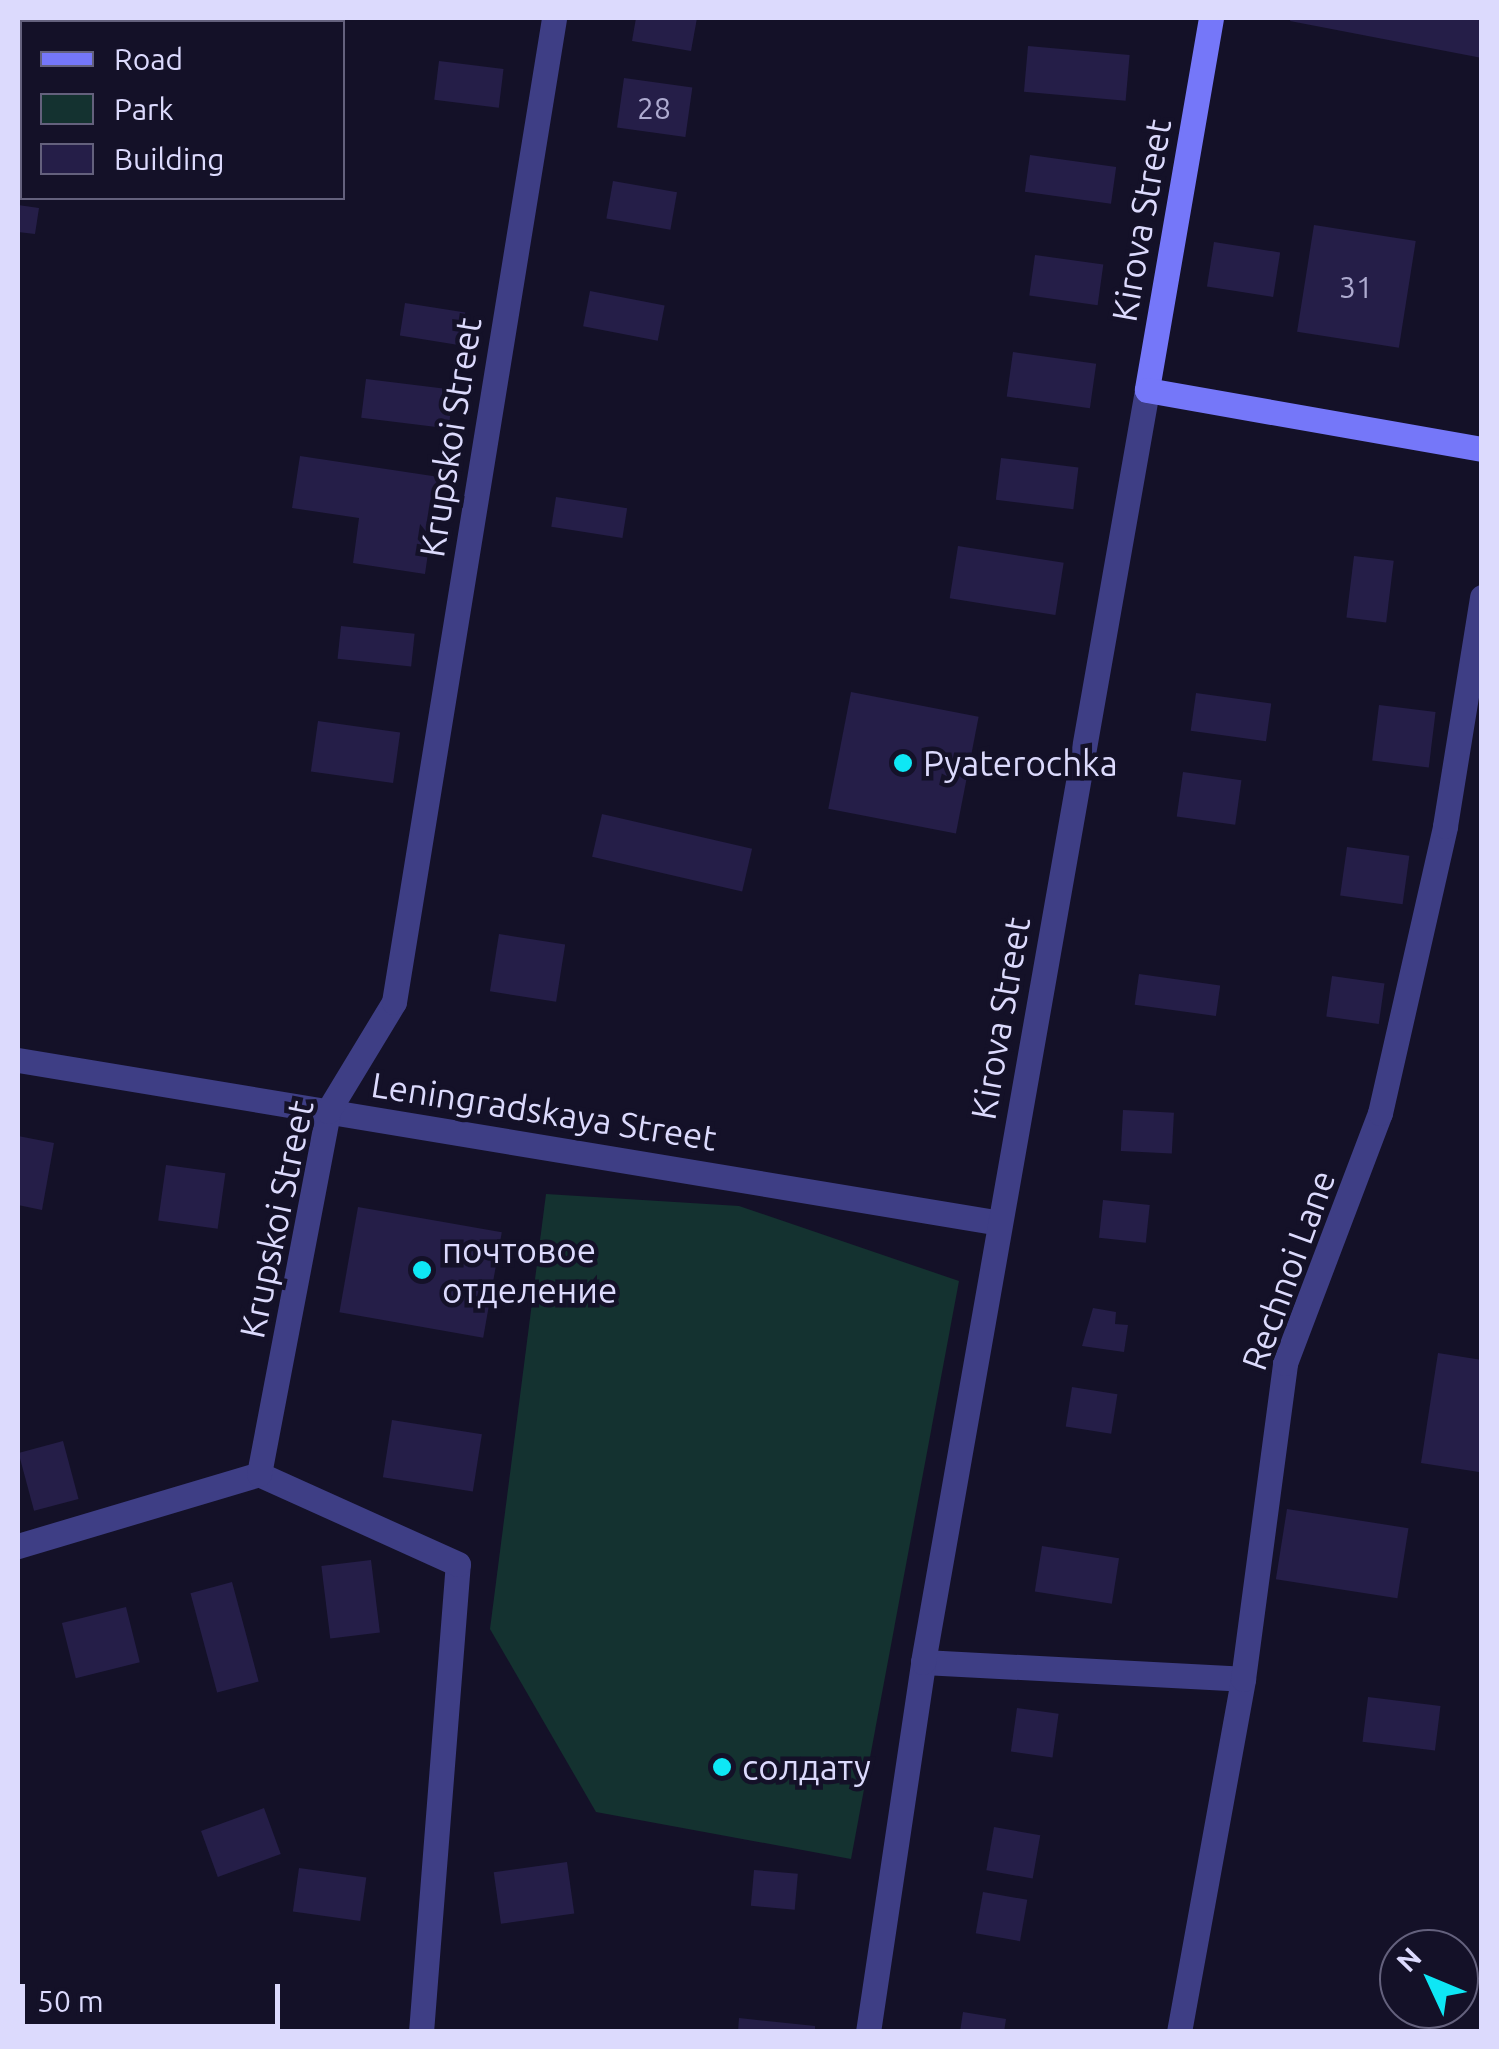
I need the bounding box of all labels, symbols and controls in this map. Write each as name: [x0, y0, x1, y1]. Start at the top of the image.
legend: [20, 20, 345, 200]
text: Road: [114, 42, 183, 76]
house number: 28: [637, 90, 671, 126]
text: Park: [114, 92, 174, 126]
street label: Kirova Street: [1103, 115, 1179, 325]
text: Building: [114, 142, 225, 176]
house number: 31: [1339, 269, 1373, 305]
street label: Krupskoi Street: [410, 314, 490, 560]
place label: Pyaterochka: [923, 742, 1118, 784]
marker: Pyaterochka: [892, 752, 914, 774]
street label: Kirova Street: [962, 913, 1038, 1123]
street label: Leningradskaya Street: [368, 1063, 720, 1159]
street label: Krupskoi Street: [230, 1096, 322, 1342]
street label: Rechnoi Lane: [1232, 1164, 1344, 1376]
place label: почтовое отделение: [442, 1229, 617, 1311]
marker: почтовое отделение: [411, 1259, 433, 1281]
place label: солдату: [742, 1746, 871, 1788]
marker: солдату: [711, 1756, 733, 1778]
north arrow: [1379, 1929, 1479, 2029]
text: N: [1390, 1941, 1427, 1977]
scale bar: [25, 1964, 285, 2026]
text: 50 m: [37, 1984, 104, 2018]

